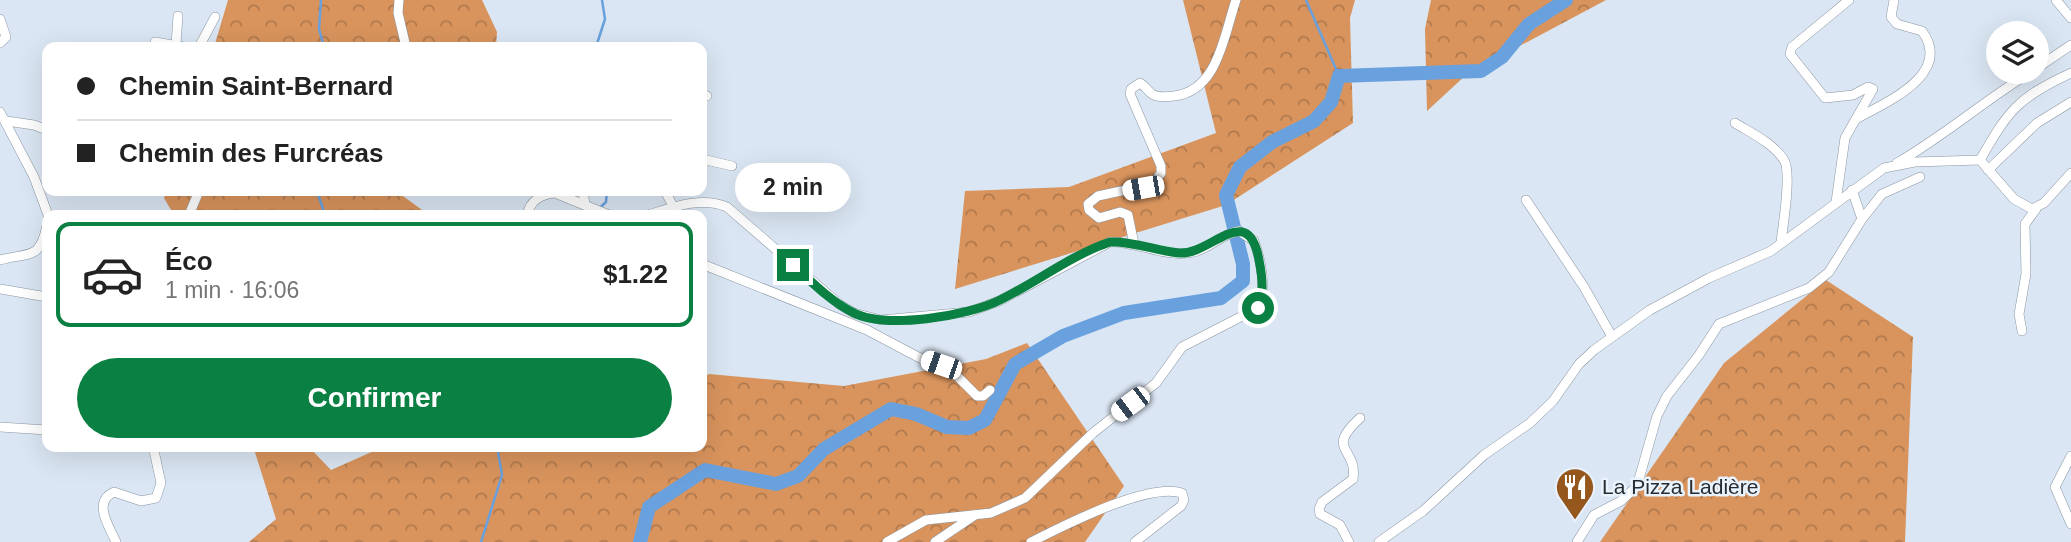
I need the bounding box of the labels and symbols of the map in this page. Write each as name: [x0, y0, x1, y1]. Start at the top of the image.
callout: 2 min: [735, 163, 851, 212]
car: [1121, 174, 1166, 202]
route end: [777, 249, 809, 281]
route start: [1242, 292, 1274, 324]
car: [918, 348, 965, 382]
car: [1107, 383, 1154, 425]
restaurant icon: La Pizza Ladière: [1554, 466, 1596, 521]
place label: La Pizza Ladière: [1602, 475, 1758, 498]

